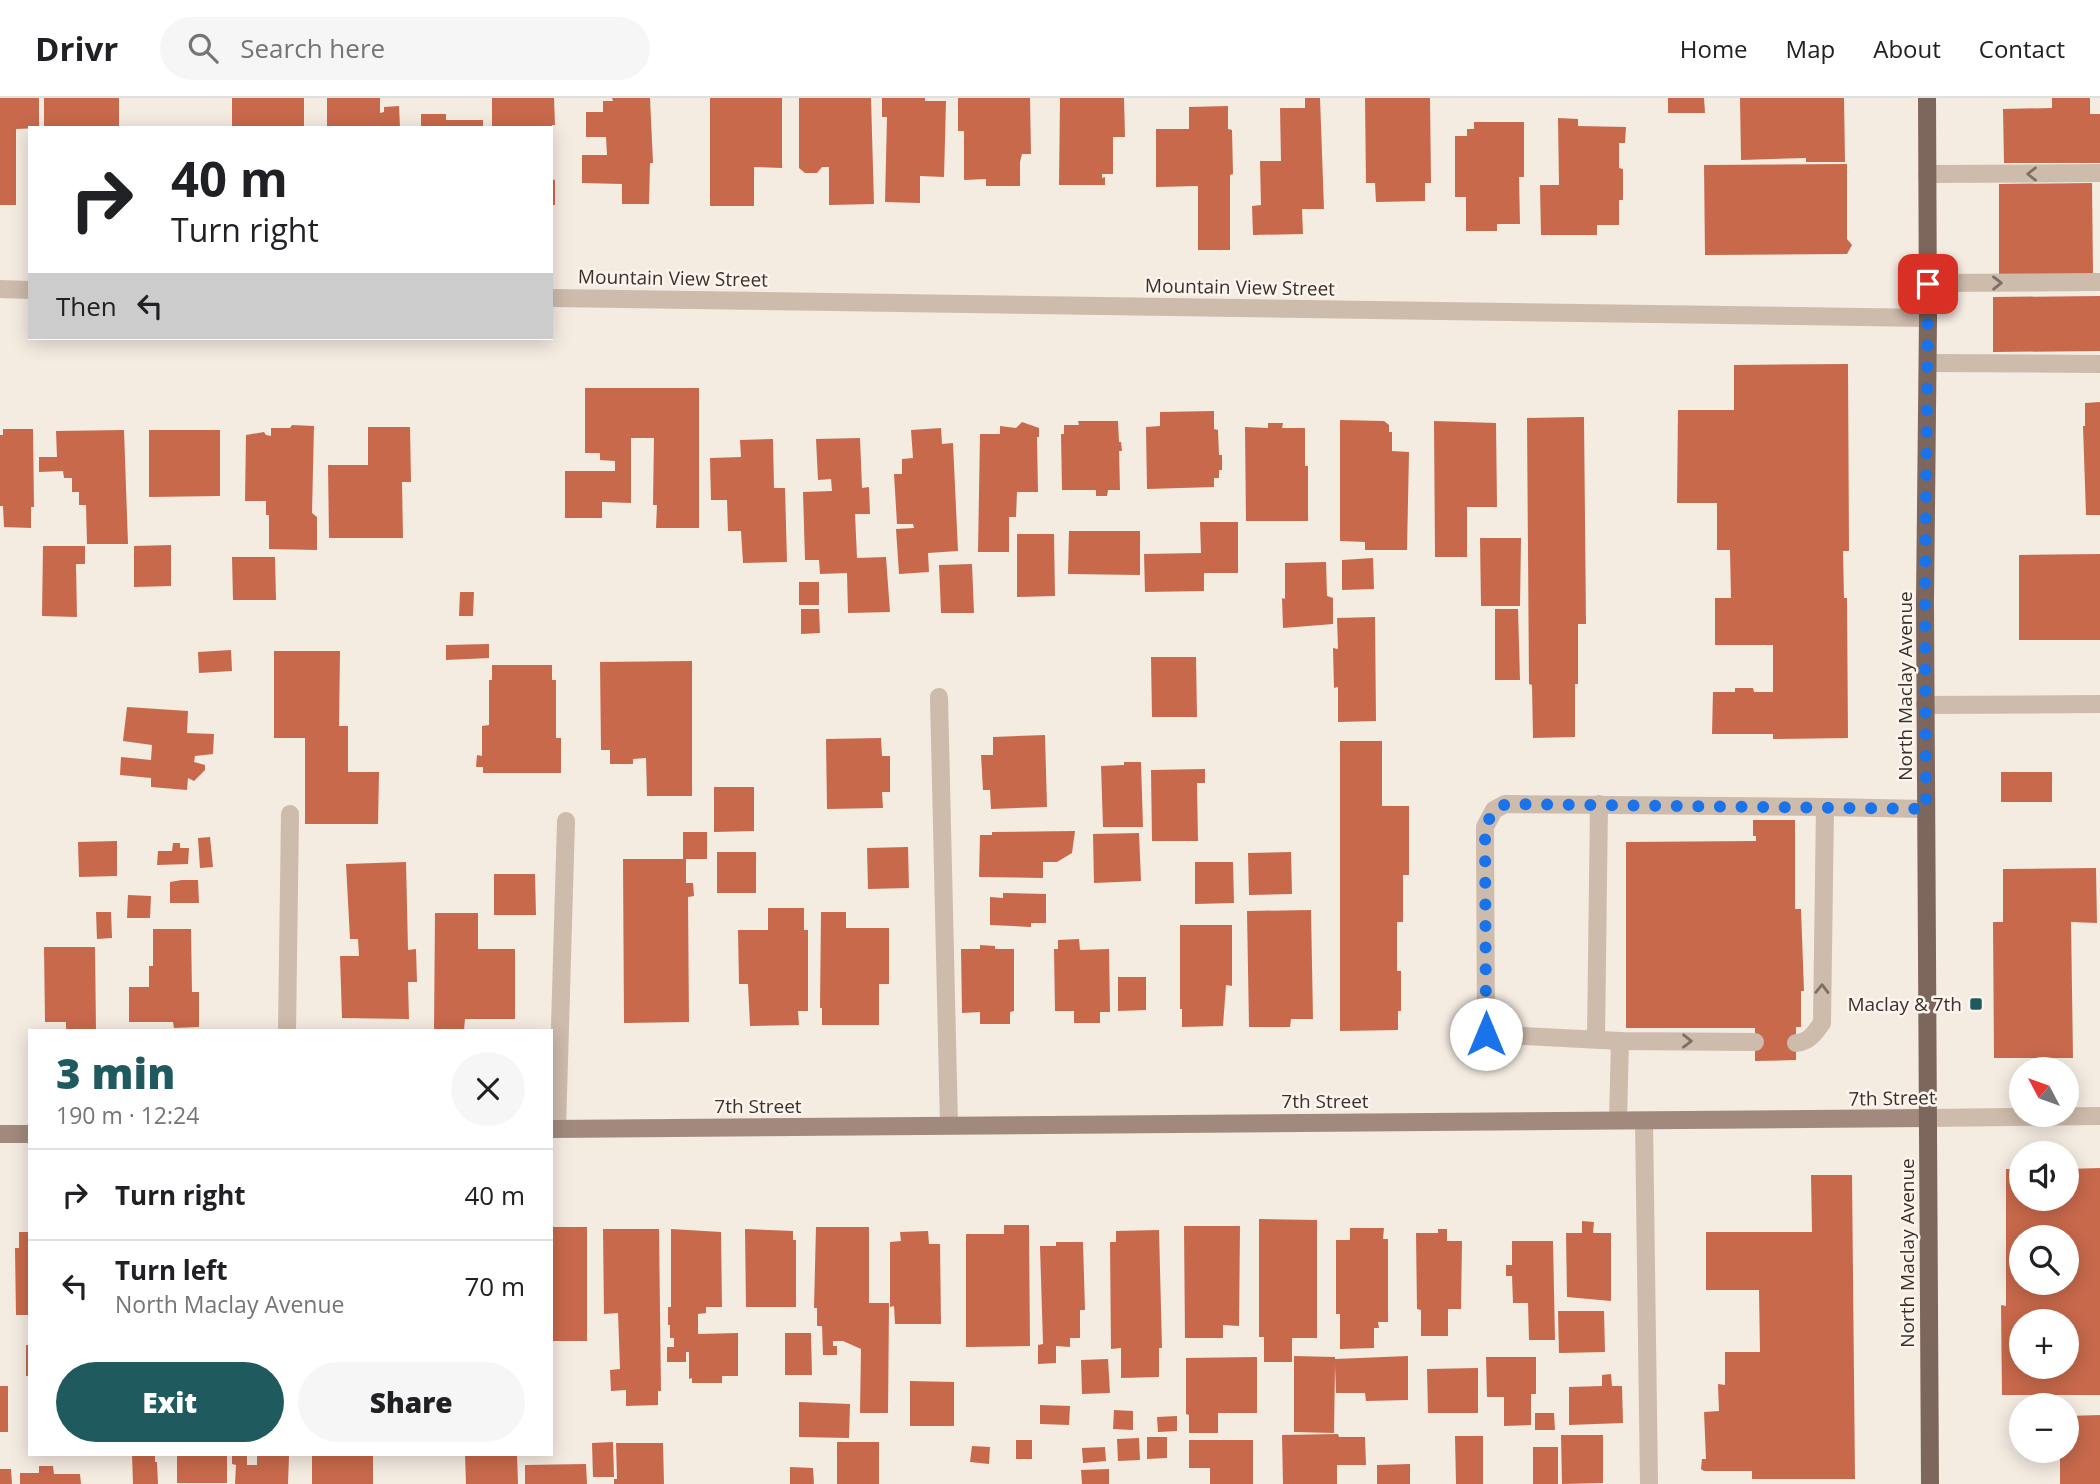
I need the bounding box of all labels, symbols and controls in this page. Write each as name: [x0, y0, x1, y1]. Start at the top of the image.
search box: [160, 17, 650, 80]
text: Drivr: [35, 26, 118, 71]
icon: search: [184, 29, 222, 67]
text: Search here: [240, 30, 385, 66]
text: Home: [1680, 32, 1748, 65]
text: Map: [1786, 32, 1835, 65]
text: About: [1873, 32, 1941, 65]
text: Contact: [1979, 32, 2065, 65]
text: 40 m: [171, 145, 288, 211]
icon: right: [56, 154, 147, 245]
one-way arrow: [2026, 166, 2037, 182]
text: Turn right: [171, 208, 319, 251]
pin: [1898, 254, 1958, 314]
street label: Mountain View Street: [578, 263, 768, 293]
icon: arrive: [1909, 265, 1947, 303]
street label: Mountain View Street: [1145, 272, 1335, 302]
one-way arrow: [1992, 275, 2002, 291]
icon: left: [131, 287, 169, 325]
text: Then: [56, 288, 117, 324]
street label: North Maclay Avenue: [1892, 591, 1918, 781]
one-way arrow: [1815, 983, 1830, 994]
place label: Maclay & 7th: [1847, 991, 1962, 1017]
marker: Maclay & 7th: [1968, 996, 1984, 1012]
position arrow: [1449, 997, 1523, 1071]
one-way arrow: [1682, 1034, 1693, 1049]
text: 3 min: [56, 1044, 175, 1101]
button: close: [451, 1052, 525, 1126]
north arrow: [2009, 1057, 2079, 1127]
map controls: [2009, 1057, 2079, 1463]
street label: 7th Street: [1848, 1084, 1936, 1112]
street label: 7th Street: [1281, 1088, 1369, 1114]
street label: 7th Street: [714, 1093, 802, 1119]
text: 190 m · 12:24: [56, 1099, 199, 1131]
button: sound: [2009, 1141, 2079, 1211]
street label: North Maclay Avenue: [1894, 1158, 1920, 1348]
icon: right: [56, 1176, 94, 1214]
text: Turn right: [115, 1177, 246, 1213]
text: 40 m: [464, 1177, 525, 1213]
button: search: [2009, 1225, 2079, 1295]
text: Turn left: [115, 1252, 227, 1288]
icon: left: [56, 1267, 94, 1305]
text: 70 m: [464, 1268, 525, 1304]
text: North Maclay Avenue: [115, 1288, 344, 1320]
button: +: [2009, 1309, 2079, 1379]
button: Exit: [56, 1362, 284, 1442]
button: Share: [298, 1362, 525, 1442]
button: −: [2009, 1393, 2079, 1463]

